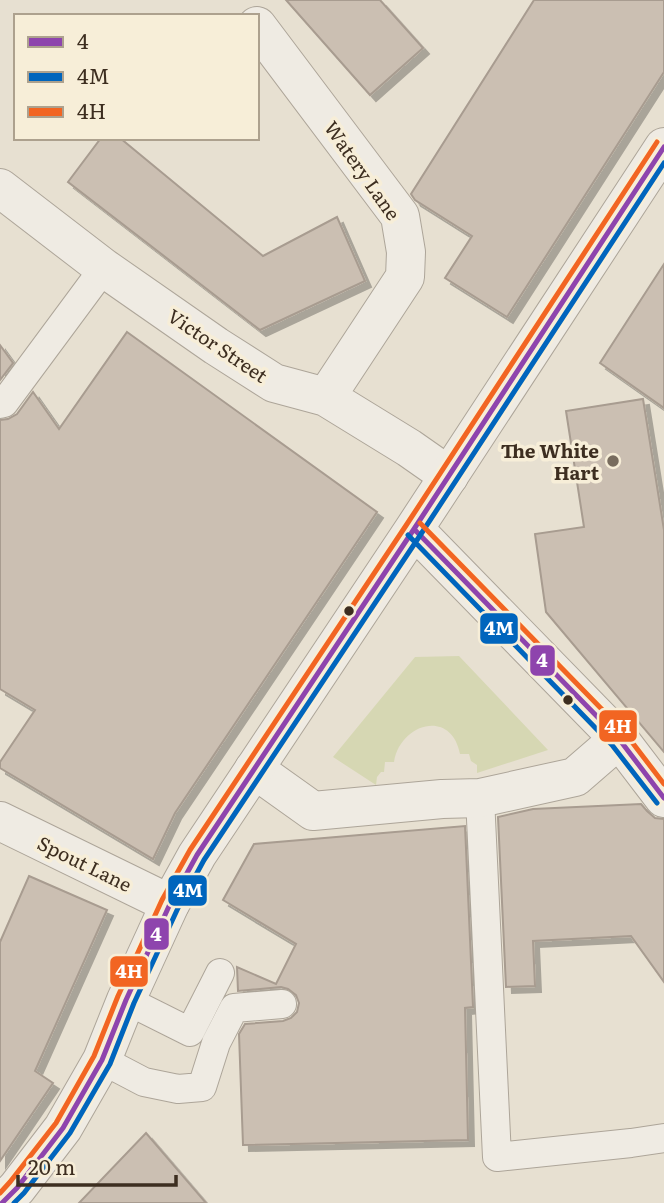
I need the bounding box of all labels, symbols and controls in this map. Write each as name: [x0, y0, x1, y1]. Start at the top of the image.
legend: [14, 14, 259, 140]
text: 4: [77, 24, 89, 55]
text: 4M: [77, 59, 110, 90]
text: 4H: [77, 94, 106, 125]
street label: Watery Lane: [318, 115, 408, 225]
street label: Victor Street: [162, 301, 274, 389]
place label: The White Hart: [501, 436, 600, 486]
marker: The White Hart: [605, 453, 621, 469]
unlabelled marker: [342, 604, 356, 618]
line badge: 4M: [479, 612, 519, 645]
text: 4M: [484, 613, 514, 641]
line badge: 4: [529, 644, 556, 677]
text: 4: [536, 645, 548, 673]
unlabelled marker: [561, 693, 575, 707]
line badge: 4H: [598, 709, 638, 743]
text: 4H: [604, 711, 632, 739]
street label: Spout Lane: [33, 828, 137, 898]
line badge: 4M: [167, 874, 208, 907]
text: 4M: [173, 875, 203, 903]
line badge: 4: [143, 917, 170, 951]
text: 4: [150, 919, 162, 947]
line badge: 4H: [109, 955, 149, 988]
text: 4H: [115, 956, 143, 984]
scale bar: [18, 1144, 175, 1188]
text: 20 m: [28, 1150, 75, 1181]

